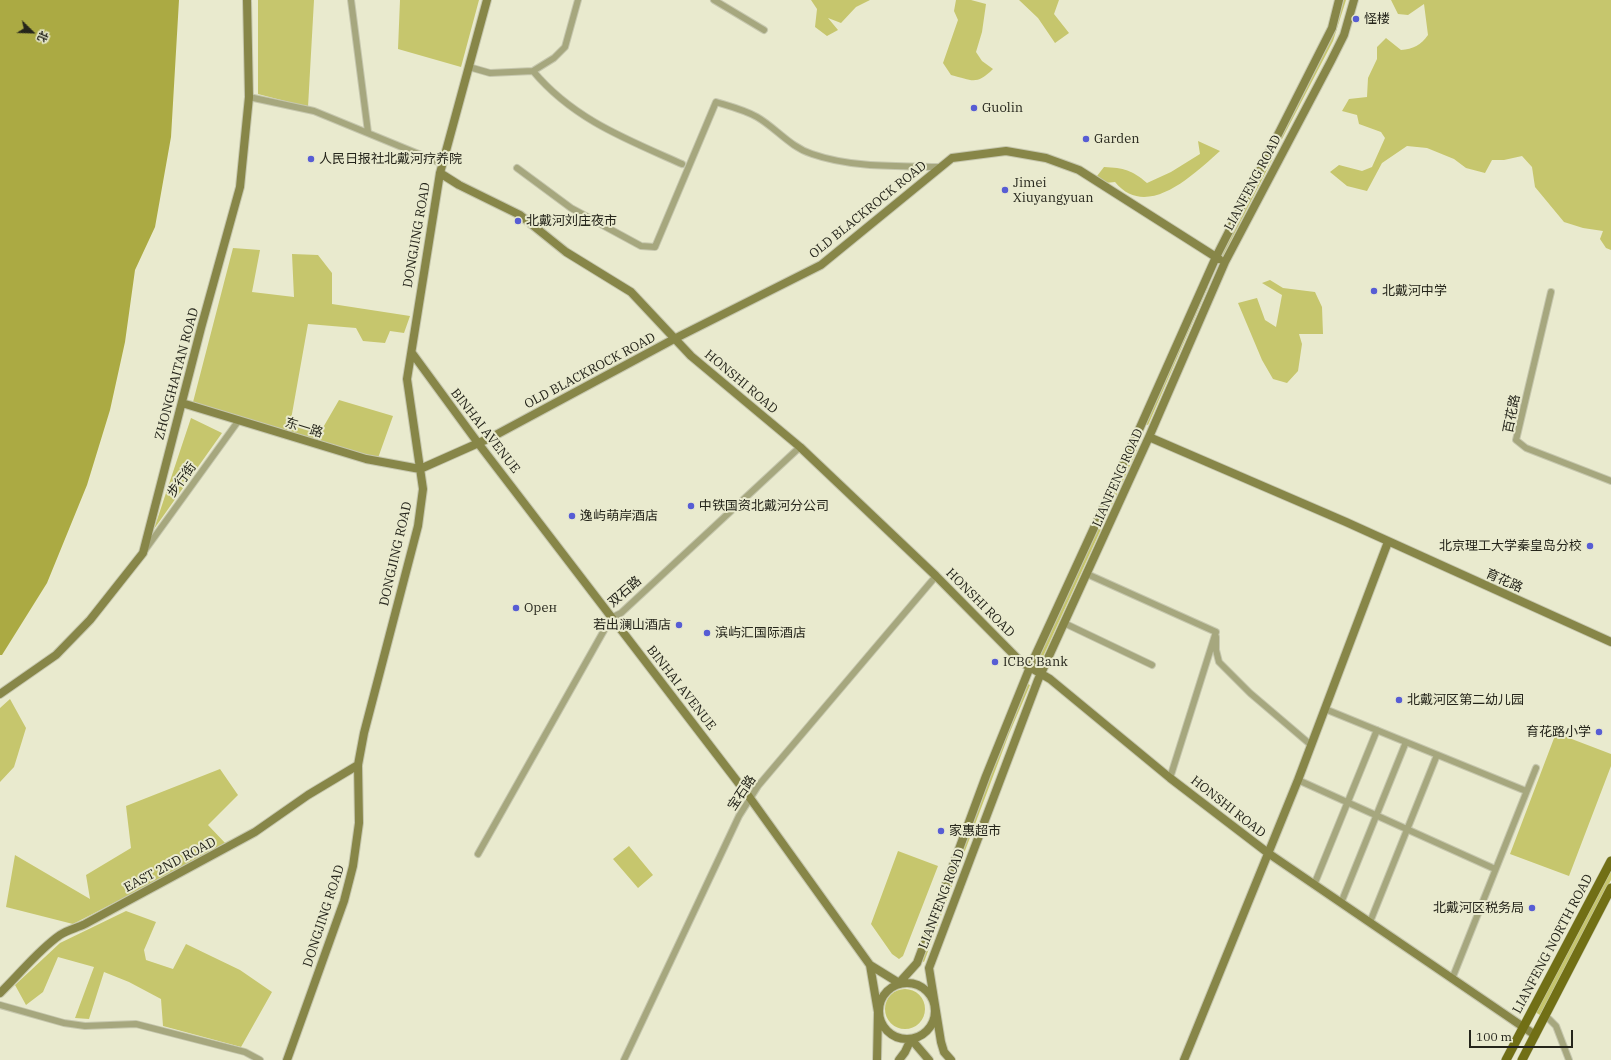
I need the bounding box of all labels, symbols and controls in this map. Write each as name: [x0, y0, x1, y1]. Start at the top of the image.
place label: 怪楼: [1364, 11, 1390, 27]
north arrow: [12, 12, 52, 52]
marker: 怪楼: [1351, 14, 1361, 24]
text: 北: [34, 29, 52, 44]
place label: Guolin: [982, 100, 1023, 116]
marker: Guolin: [969, 103, 979, 113]
place label: Garden: [1094, 131, 1140, 147]
street label: LIANFENG ROAD: [1221, 133, 1285, 233]
marker: Garden: [1081, 134, 1091, 144]
place label: 人民日报社北戴河疗养院: [319, 151, 462, 167]
marker: 人民日报社北戴河疗养院: [306, 154, 316, 164]
street label: OLD BLACKROCK ROAD: [806, 158, 930, 262]
place label: Jimei Xiuyangyuan: [1013, 175, 1094, 206]
street label: DONGJING ROAD: [400, 181, 434, 289]
marker: Jimei Xiuyangyuan: [1000, 185, 1010, 195]
place label: 北戴河刘庄夜市: [526, 213, 617, 229]
marker: 北戴河刘庄夜市: [513, 216, 523, 226]
place label: 北戴河中学: [1382, 283, 1447, 299]
marker: 北戴河中学: [1369, 286, 1379, 296]
street label: ZHONGHAITAN ROAD: [152, 306, 202, 442]
street label: OLD BLACKROCK ROAD: [522, 330, 658, 412]
street label: HONSHI ROAD: [701, 347, 781, 417]
street label: BINHAI AVENUE: [447, 386, 523, 476]
street label: 百花路: [1501, 393, 1523, 435]
street label: 东一路: [283, 415, 325, 441]
street label: LIANFENG ROAD: [1089, 426, 1147, 530]
street label: 步行街: [164, 460, 200, 500]
place label: 中铁国资北戴河分公司: [699, 498, 829, 514]
street label: DONGJING ROAD: [376, 500, 416, 608]
marker: 中铁国资北戴河分公司: [686, 501, 696, 511]
place label: 逸屿萌岸酒店: [580, 508, 658, 524]
marker: 逸屿萌岸酒店: [567, 511, 577, 521]
place label: 北京理工大学秦皇岛分校: [1439, 538, 1582, 554]
marker: 北京理工大学秦皇岛分校: [1585, 541, 1595, 551]
street label: HONSHI ROAD: [942, 565, 1018, 641]
street label: 育花路: [1483, 566, 1525, 596]
street label: 双石路: [605, 573, 645, 611]
place label: Oрен: [524, 600, 557, 616]
marker: Oрен: [511, 603, 521, 613]
place label: 若出澜山酒店: [593, 617, 671, 633]
marker: 若出澜山酒店: [674, 620, 684, 630]
place label: 滨屿汇国际酒店: [715, 625, 806, 641]
marker: 滨屿汇国际酒店: [702, 628, 712, 638]
street label: BINHAI AVENUE: [643, 643, 719, 733]
place label: ICBC Bank: [1003, 654, 1068, 670]
marker: ICBC Bank: [990, 657, 1000, 667]
place label: 北戴河区第二幼儿园: [1407, 692, 1524, 708]
marker: 北戴河区第二幼儿园: [1394, 695, 1404, 705]
place label: 育花路小学: [1526, 724, 1591, 740]
marker: 育花路小学: [1594, 727, 1604, 737]
street label: 宝石路: [725, 772, 759, 814]
street label: HONSHI ROAD: [1187, 773, 1269, 841]
place label: 家惠超市: [949, 823, 1001, 839]
marker: 家惠超市: [936, 826, 946, 836]
street label: EAST 2ND ROAD: [121, 834, 219, 896]
street label: LIANFENG ROAD: [916, 847, 968, 951]
street label: DONGJING ROAD: [300, 863, 348, 969]
street label: LIANFENG NORTH ROAD: [1510, 872, 1596, 1016]
place label: 北戴河区税务局: [1433, 900, 1524, 916]
marker: 北戴河区税务局: [1527, 903, 1537, 913]
scale bar: [1471, 1022, 1575, 1048]
text: 100 m: [1476, 1029, 1512, 1044]

